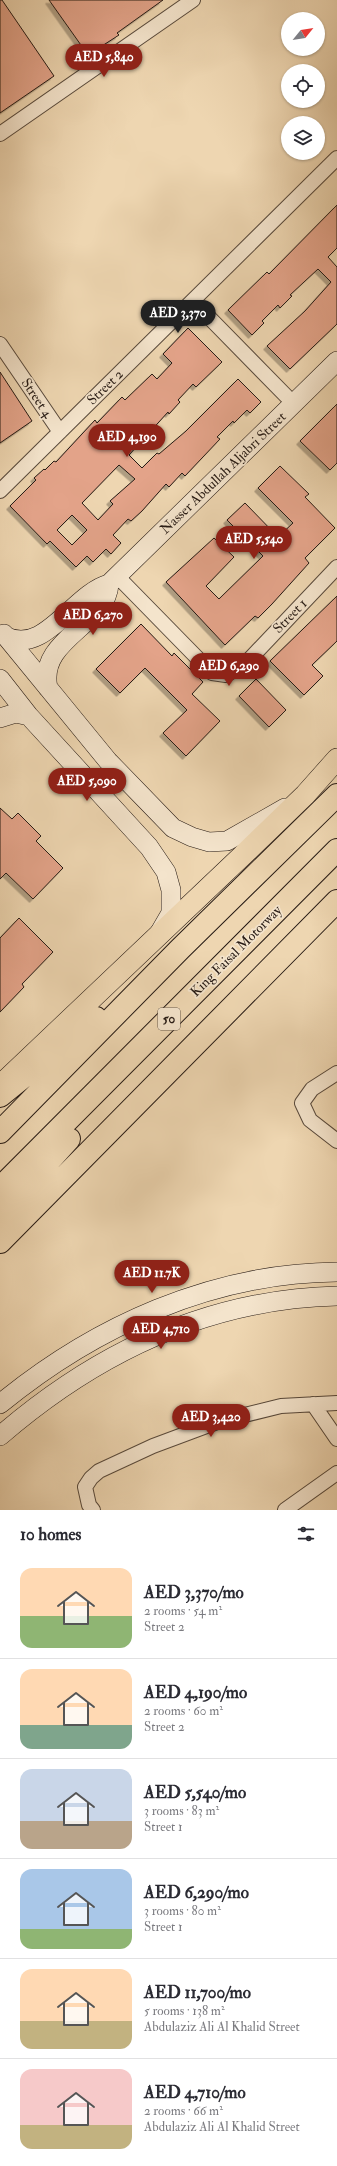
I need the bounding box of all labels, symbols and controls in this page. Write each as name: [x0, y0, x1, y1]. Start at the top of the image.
north arrow: [281, 12, 325, 56]
map controls: [281, 12, 325, 160]
pin: AED 5,840: [58, 44, 150, 78]
text: AED 5,840: [74, 49, 134, 65]
button: locate: [281, 64, 325, 108]
button: layers: [281, 116, 325, 160]
pin: AED 3,370: [132, 300, 224, 334]
text: AED 3,370: [150, 305, 206, 321]
street label: Street 2: [83, 366, 127, 408]
street label: Street 4: [18, 375, 57, 422]
street label: Nasser Abdullah Aljabri Street: [156, 408, 290, 538]
pin: AED 4,190: [81, 424, 173, 458]
text: AED 4,190: [97, 429, 157, 445]
pin: AED 5,540: [208, 526, 300, 560]
text: AED 5,540: [225, 531, 283, 547]
street label: Street 1: [269, 595, 311, 637]
pin: AED 6,270: [47, 602, 139, 636]
text: AED 6,270: [63, 607, 123, 623]
pin: AED 6,290: [183, 653, 275, 687]
text: AED 6,290: [199, 658, 259, 674]
pin: AED 5,090: [41, 768, 133, 802]
text: AED 5,090: [57, 773, 117, 789]
street label: King Faisal Motorway: [187, 901, 287, 1001]
road number: 50: [158, 1008, 180, 1030]
pin: AED 11.7K: [106, 1260, 198, 1294]
text: AED 11.7K: [123, 1265, 181, 1281]
pin: AED 4,710: [115, 1316, 207, 1350]
text: AED 4,710: [132, 1321, 190, 1337]
pin: AED 3,420: [165, 1404, 257, 1438]
text: AED 3,420: [181, 1409, 241, 1425]
icon: filters: [295, 1523, 317, 1545]
text: 10 homes: [20, 1524, 81, 1545]
text: AED 3,370/mo: [144, 1582, 244, 1603]
icon: home: [52, 1584, 100, 1632]
text: 2 rooms · 54 m²: [144, 1603, 222, 1619]
text: Street 2: [144, 1619, 185, 1635]
text: AED 4,190/mo: [144, 1682, 247, 1703]
icon: home: [52, 1685, 100, 1733]
text: 2 rooms · 60 m²: [144, 1703, 223, 1719]
text: Street 2: [144, 1719, 185, 1735]
text: AED 5,540/mo: [144, 1782, 246, 1803]
icon: home: [52, 1785, 100, 1833]
text: 3 rooms · 83 m²: [144, 1803, 219, 1819]
text: Street 1: [144, 1819, 183, 1835]
text: AED 6,290/mo: [144, 1882, 249, 1903]
icon: home: [52, 1885, 100, 1933]
text: 3 rooms · 80 m²: [144, 1903, 221, 1919]
text: Street 1: [144, 1919, 183, 1935]
text: AED 11,700/mo: [144, 1982, 251, 2003]
icon: home: [52, 1985, 100, 2033]
text: 5 rooms · 138 m²: [144, 2003, 225, 2019]
text: Abdulaziz Ali Al Khalid Street: [144, 2019, 300, 2035]
text: AED 4,710/mo: [144, 2082, 246, 2103]
icon: home: [52, 2085, 100, 2133]
text: 2 rooms · 66 m²: [144, 2103, 223, 2119]
text: Abdulaziz Ali Al Khalid Street: [144, 2119, 300, 2135]

